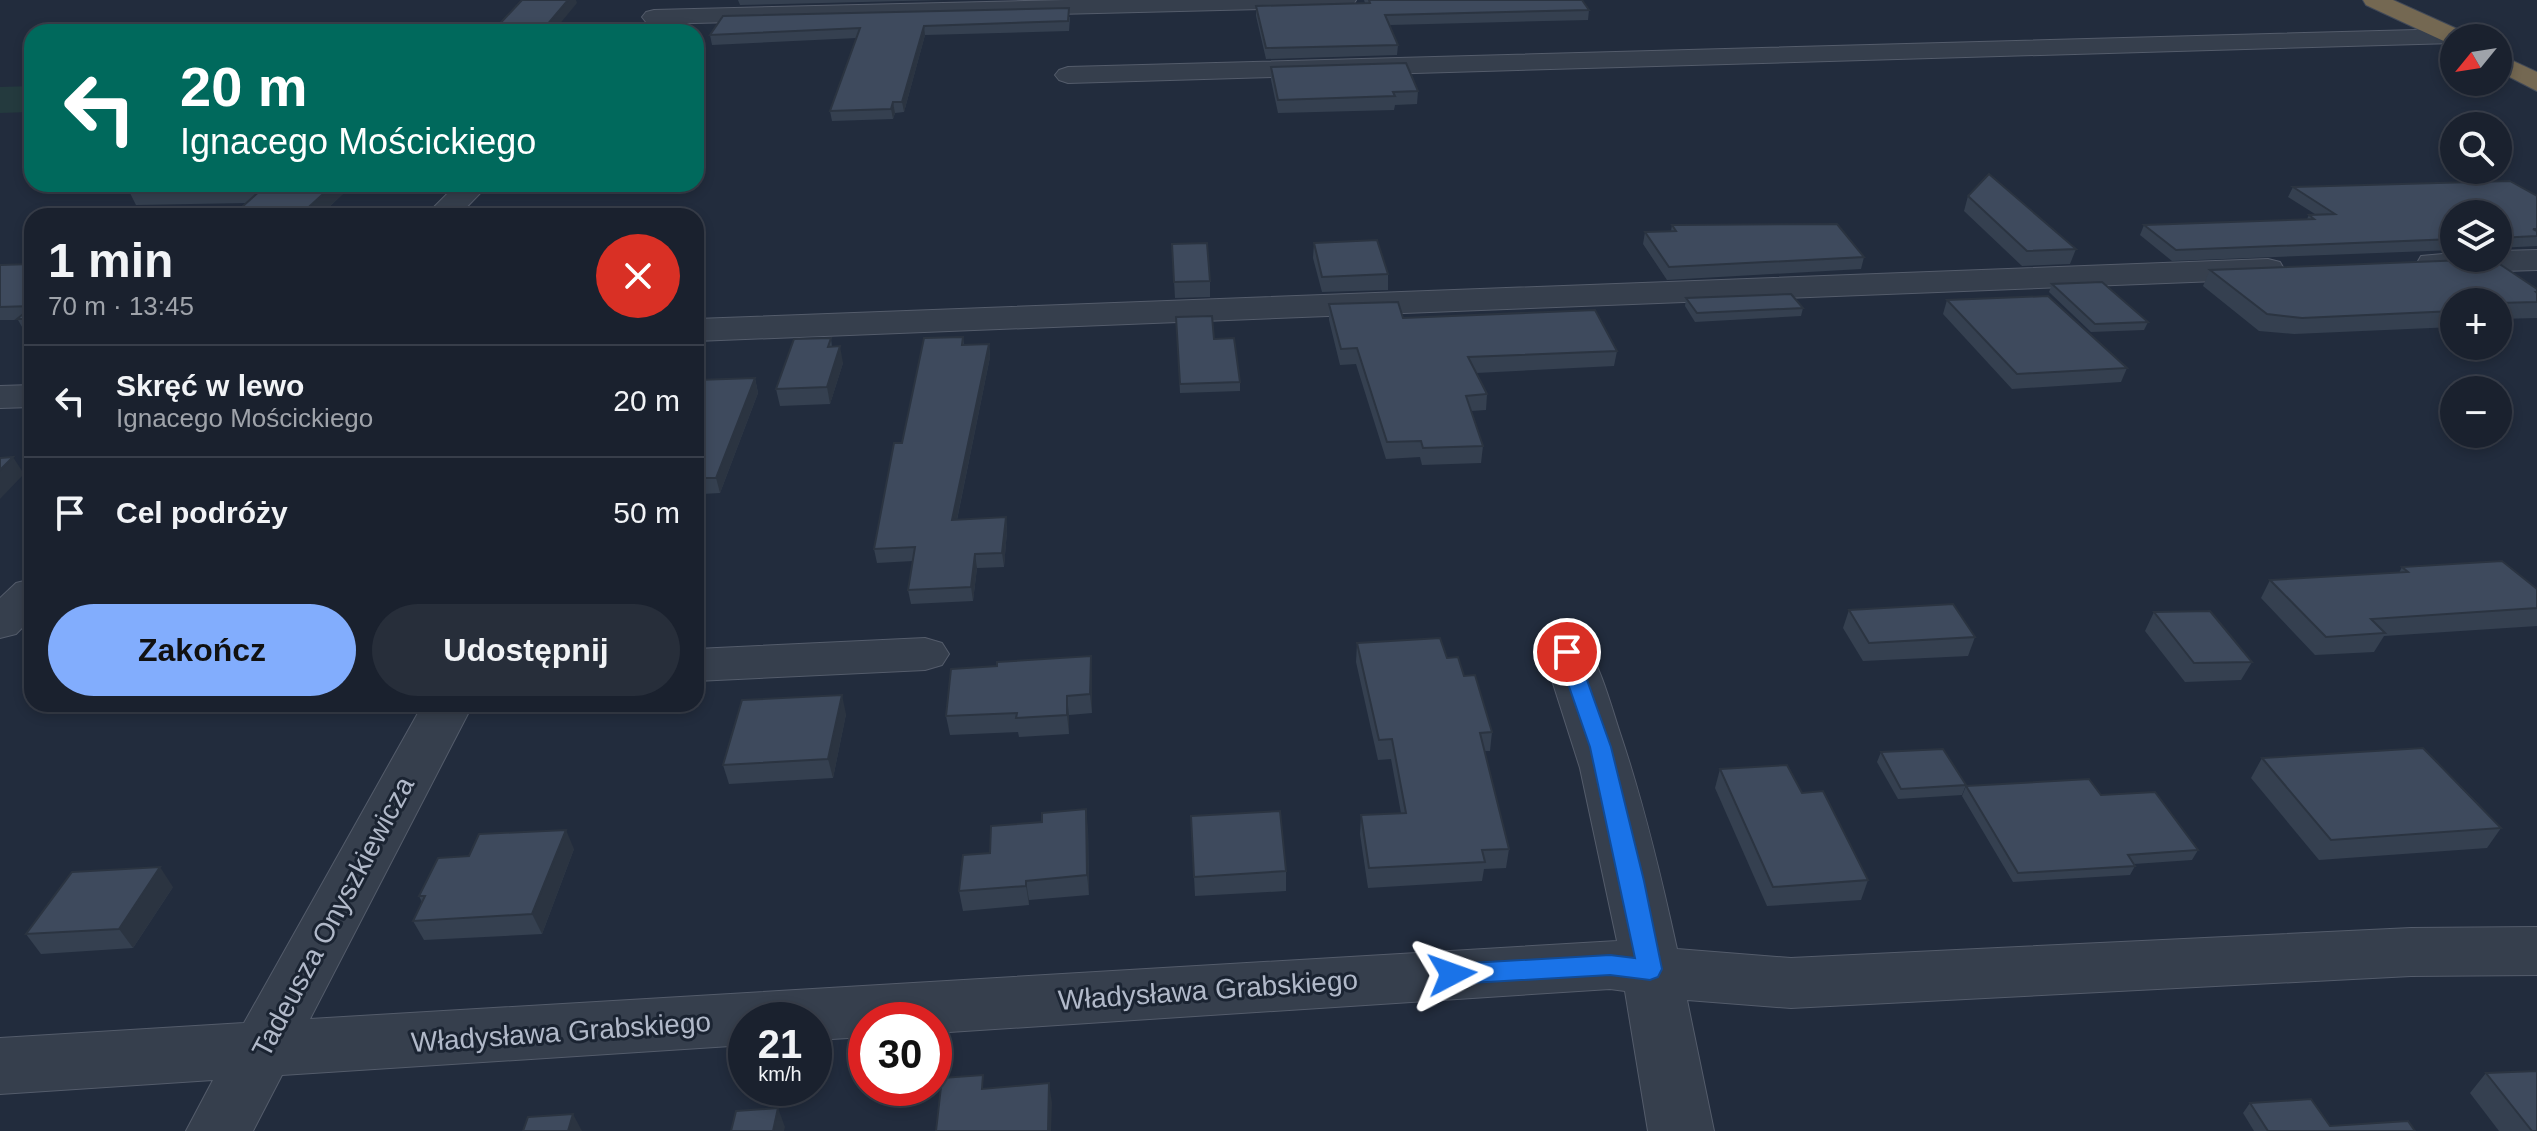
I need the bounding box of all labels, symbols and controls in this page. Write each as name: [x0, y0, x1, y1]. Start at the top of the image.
north arrow: [2440, 24, 2512, 96]
map controls: [2440, 24, 2512, 448]
text: 20 m: [180, 55, 308, 118]
icon: left: [48, 56, 152, 160]
button: search: [2440, 112, 2512, 184]
text: Ignacego Mościckiego: [180, 121, 536, 162]
button: layers: [2440, 200, 2512, 272]
text: 1 min: [48, 234, 173, 287]
button: close: [596, 234, 680, 318]
button: +: [2440, 288, 2512, 360]
text: 70 m · 13:45: [48, 291, 194, 321]
text: Skręć w lewo: [116, 369, 304, 402]
button: −: [2440, 376, 2512, 448]
icon: left: [48, 379, 92, 423]
text: 20 m: [613, 384, 680, 417]
text: Ignacego Mościckiego: [116, 403, 373, 433]
icon: arrive: [48, 491, 92, 535]
text: Cel podróży: [116, 496, 288, 529]
text: 50 m: [613, 496, 680, 529]
button: Zakończ: [48, 604, 356, 696]
button: Udostępnij: [372, 604, 680, 696]
pin: [1533, 618, 1601, 686]
icon: arrive: [1545, 630, 1589, 674]
street label: Tadeusza Onyszkiewicza: [246, 771, 420, 1062]
position arrow: [1410, 932, 1494, 1016]
street label: Władysława Grabskiego: [1057, 964, 1359, 1016]
speed limit sign: 30: [848, 1002, 952, 1106]
street label: Władysława Grabskiego: [410, 1006, 712, 1058]
text: 21: [758, 1022, 802, 1066]
text: km/h: [758, 1063, 802, 1085]

